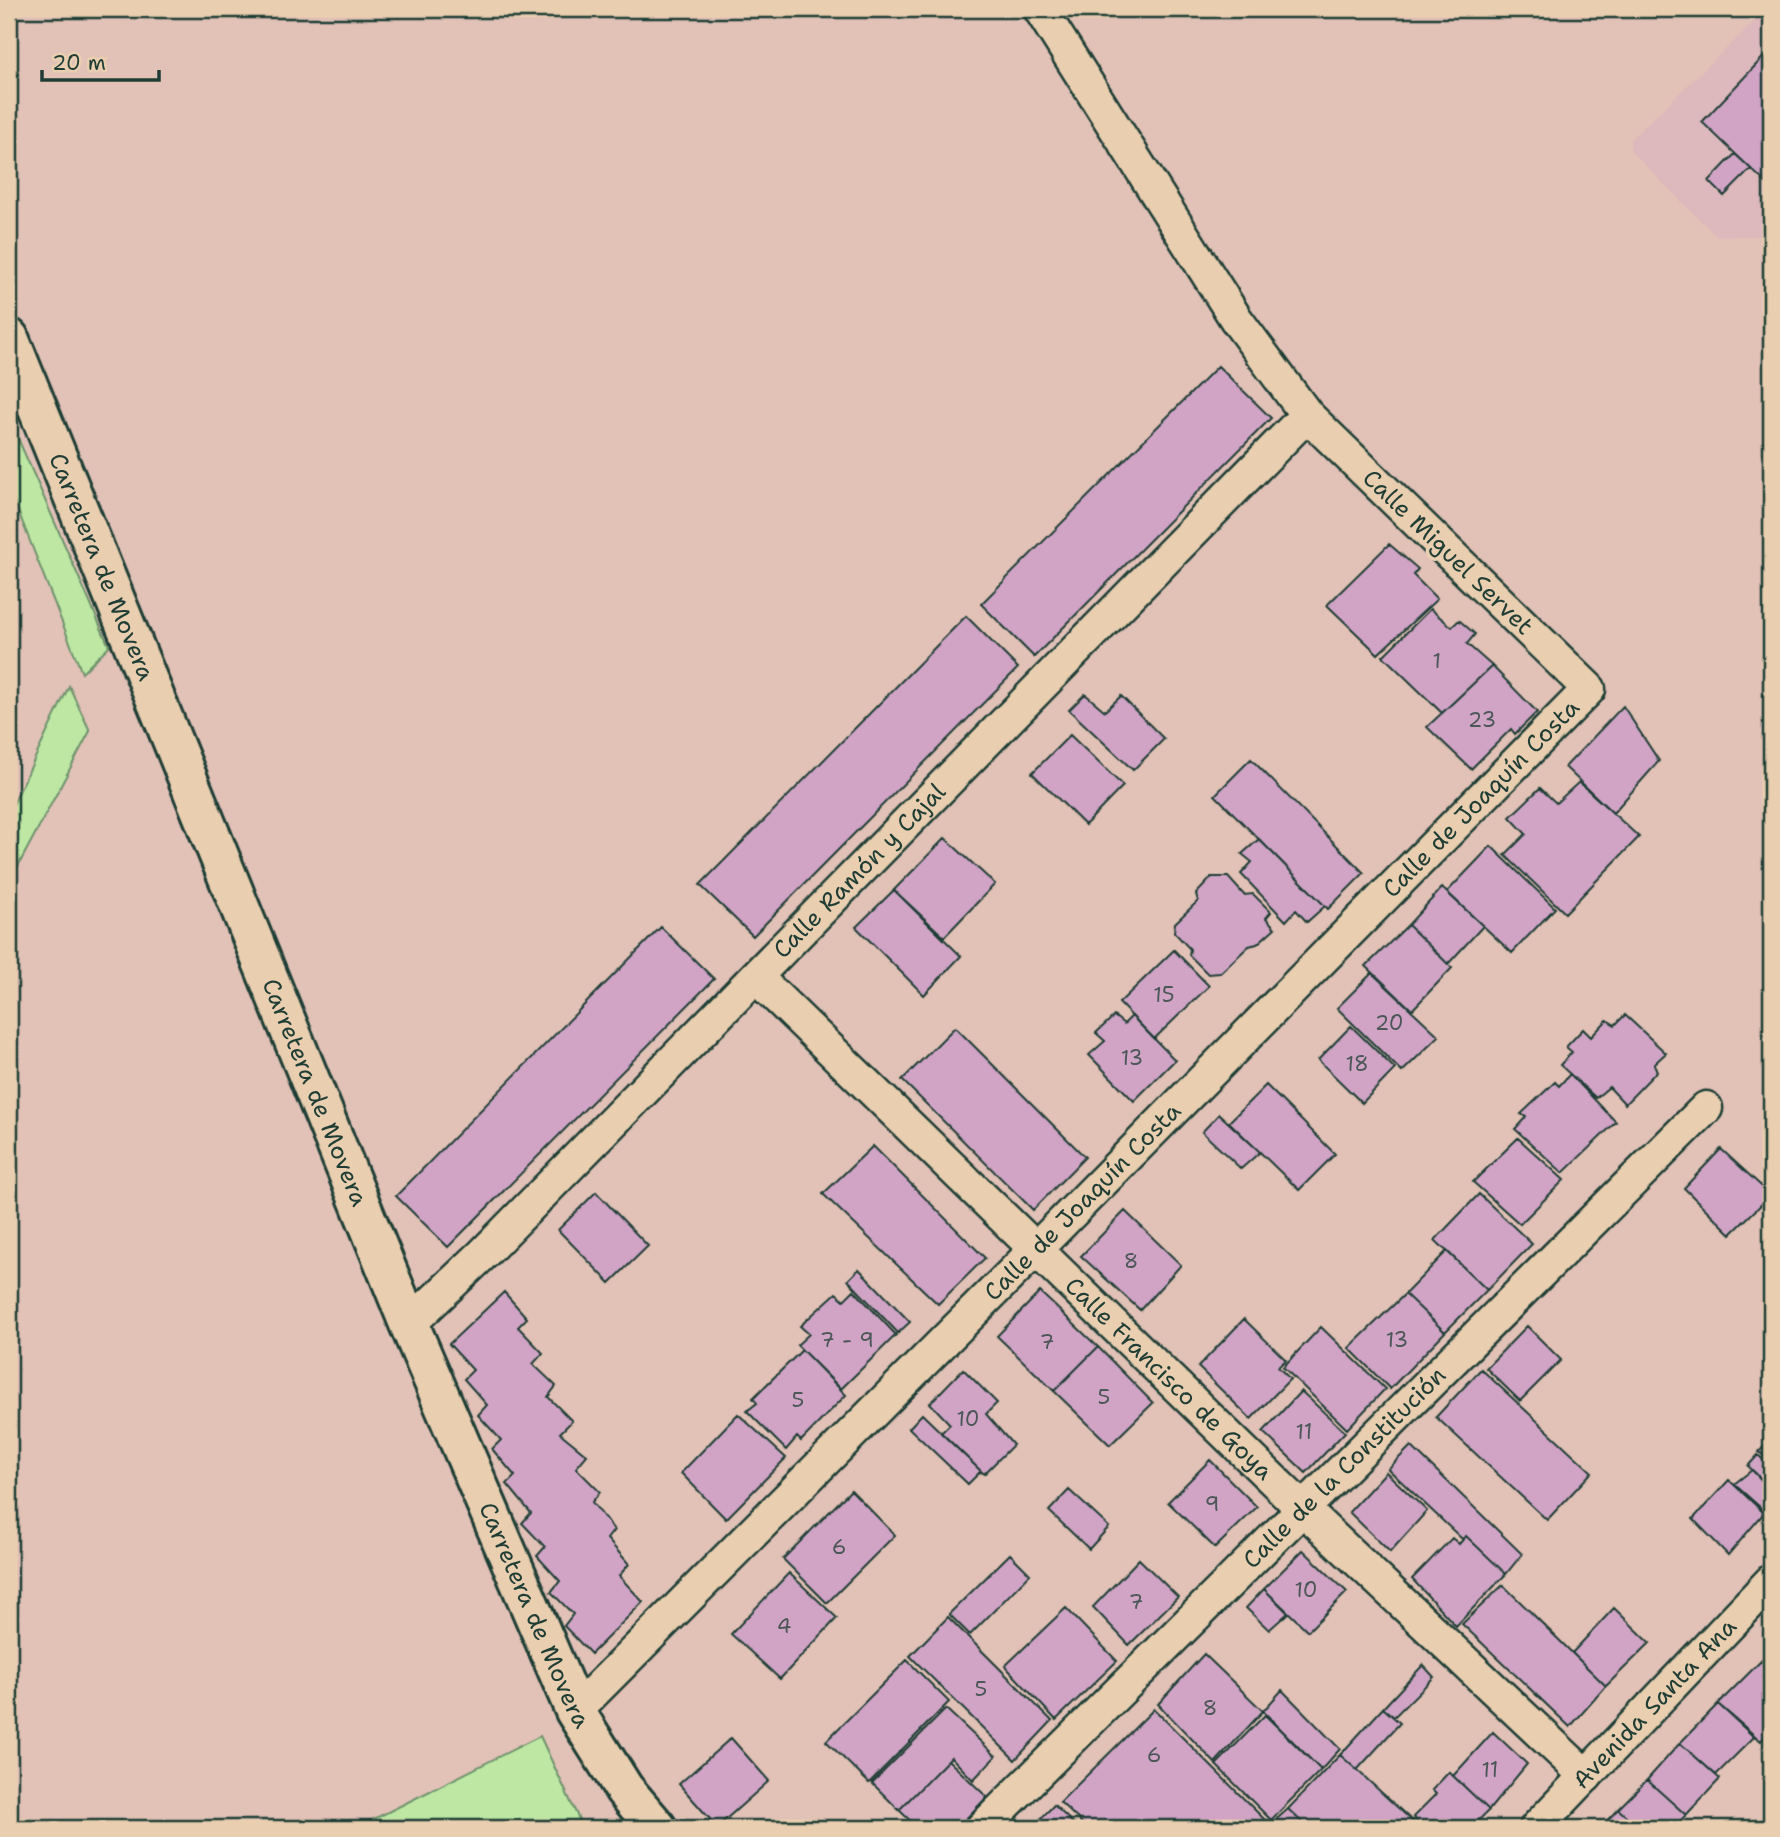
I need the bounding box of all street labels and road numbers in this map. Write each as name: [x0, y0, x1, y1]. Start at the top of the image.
street label: Carretera de Movera: [41, 448, 162, 686]
street label: Calle Miguel Servet: [1356, 462, 1540, 642]
street label: Calle de Joaquín Costa: [1376, 692, 1586, 905]
street label: Calle Ramón y Cajal: [766, 776, 953, 965]
street label: Carretera de Movera: [255, 974, 376, 1211]
street label: Calle de Joaquín Costa: [977, 1095, 1188, 1308]
street label: Calle Francisco de Goya: [1058, 1270, 1280, 1487]
street label: Calle de la Constitución: [1236, 1360, 1453, 1576]
street label: Carretera de Movera: [471, 1497, 598, 1734]
street label: Avenida Santa Ana: [1566, 1611, 1744, 1796]

